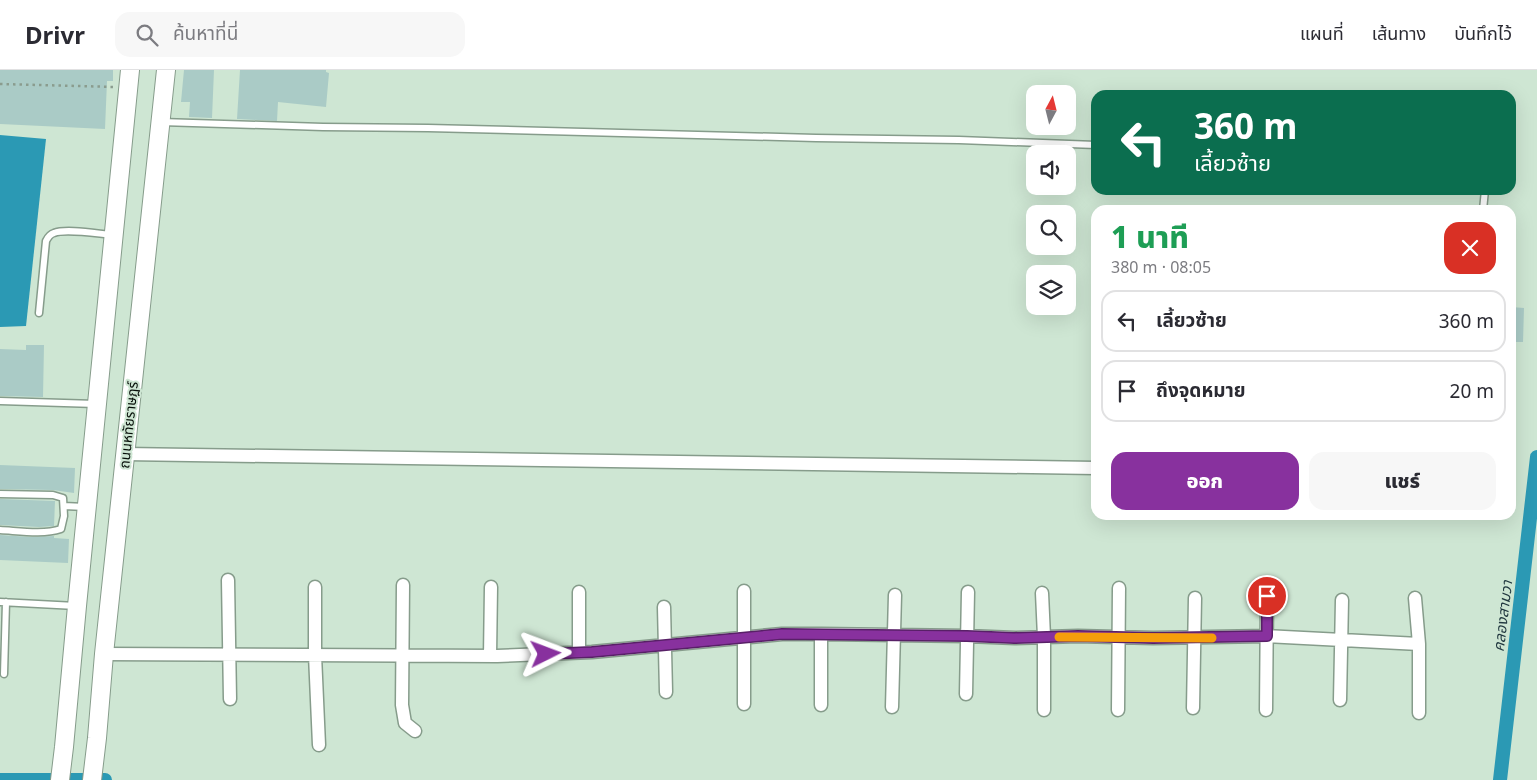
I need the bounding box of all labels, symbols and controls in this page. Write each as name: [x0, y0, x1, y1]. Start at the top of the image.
search box: [115, 12, 465, 57]
text: Drivr: [25, 18, 85, 51]
text: ค้นหาที่นี่: [173, 20, 238, 46]
icon: search: [133, 21, 161, 49]
text: แผนที่: [1300, 21, 1344, 45]
text: เส้นทาง: [1372, 21, 1426, 45]
text: บันทึกไว้: [1454, 21, 1512, 45]
north arrow: [1026, 85, 1076, 135]
map controls: [1026, 85, 1076, 315]
text: 360 m: [1194, 102, 1297, 149]
icon: left: [1111, 110, 1176, 175]
button: sound: [1026, 145, 1076, 195]
text: เลี้ยวซ้าย: [1194, 147, 1271, 177]
button: search: [1026, 205, 1076, 255]
text: 1 นาที: [1111, 216, 1189, 257]
button: close: [1444, 222, 1496, 274]
text: 380 m · 08:05: [1111, 256, 1211, 278]
button: layers: [1026, 265, 1076, 315]
icon: left: [1113, 307, 1141, 335]
text: เลี้ยวซ้าย: [1156, 307, 1227, 333]
text: 360 m: [1439, 308, 1494, 334]
icon: arrive: [1113, 377, 1141, 405]
text: ถึงจุดหมาย: [1156, 377, 1246, 403]
text: 20 m: [1450, 378, 1494, 404]
street label: ถนนหทัยราษฎร์: [114, 380, 142, 469]
button: ออก: [1111, 452, 1299, 510]
button: แชร์: [1309, 452, 1496, 510]
pin: [1246, 575, 1288, 617]
water label: คลองสามวา: [1488, 578, 1516, 653]
icon: arrive: [1253, 582, 1281, 610]
position arrow: [519, 627, 571, 679]

